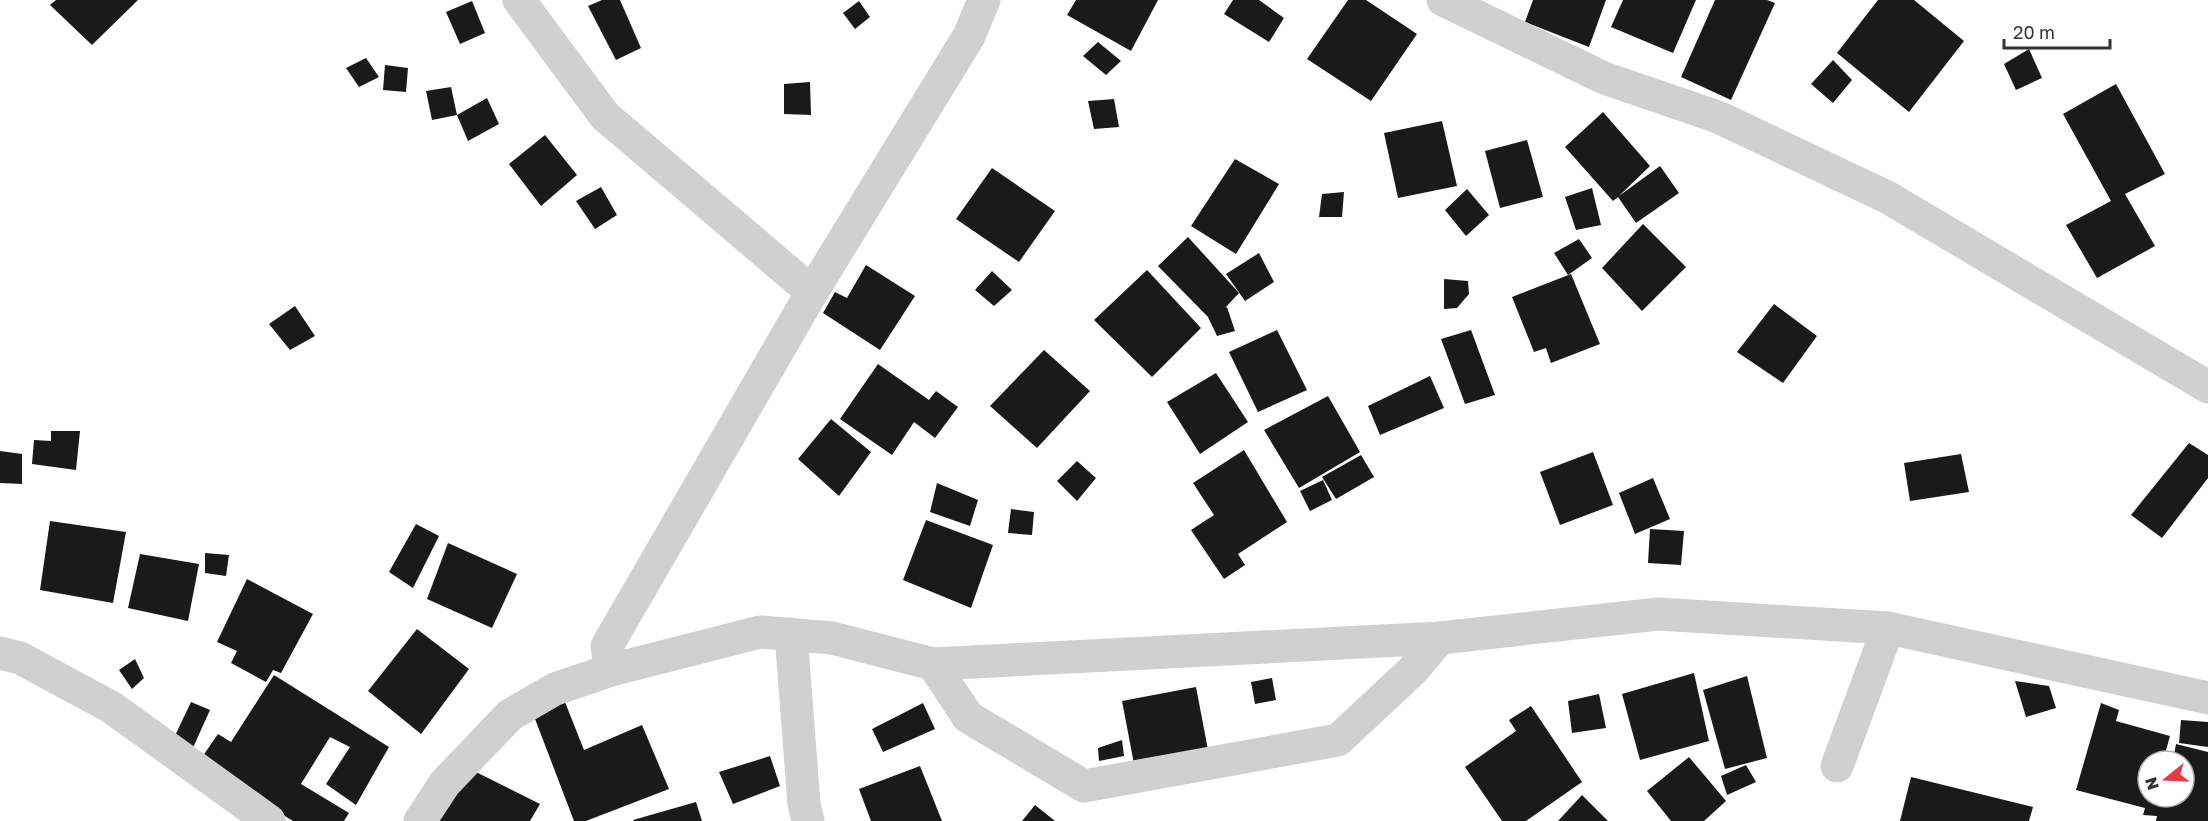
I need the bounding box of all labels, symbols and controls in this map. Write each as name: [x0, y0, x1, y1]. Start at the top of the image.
scale bar: [2004, 12, 2110, 50]
text: 20 m: [2013, 21, 2055, 43]
north arrow: [2136, 749, 2196, 809]
text: N: [2140, 775, 2163, 793]

